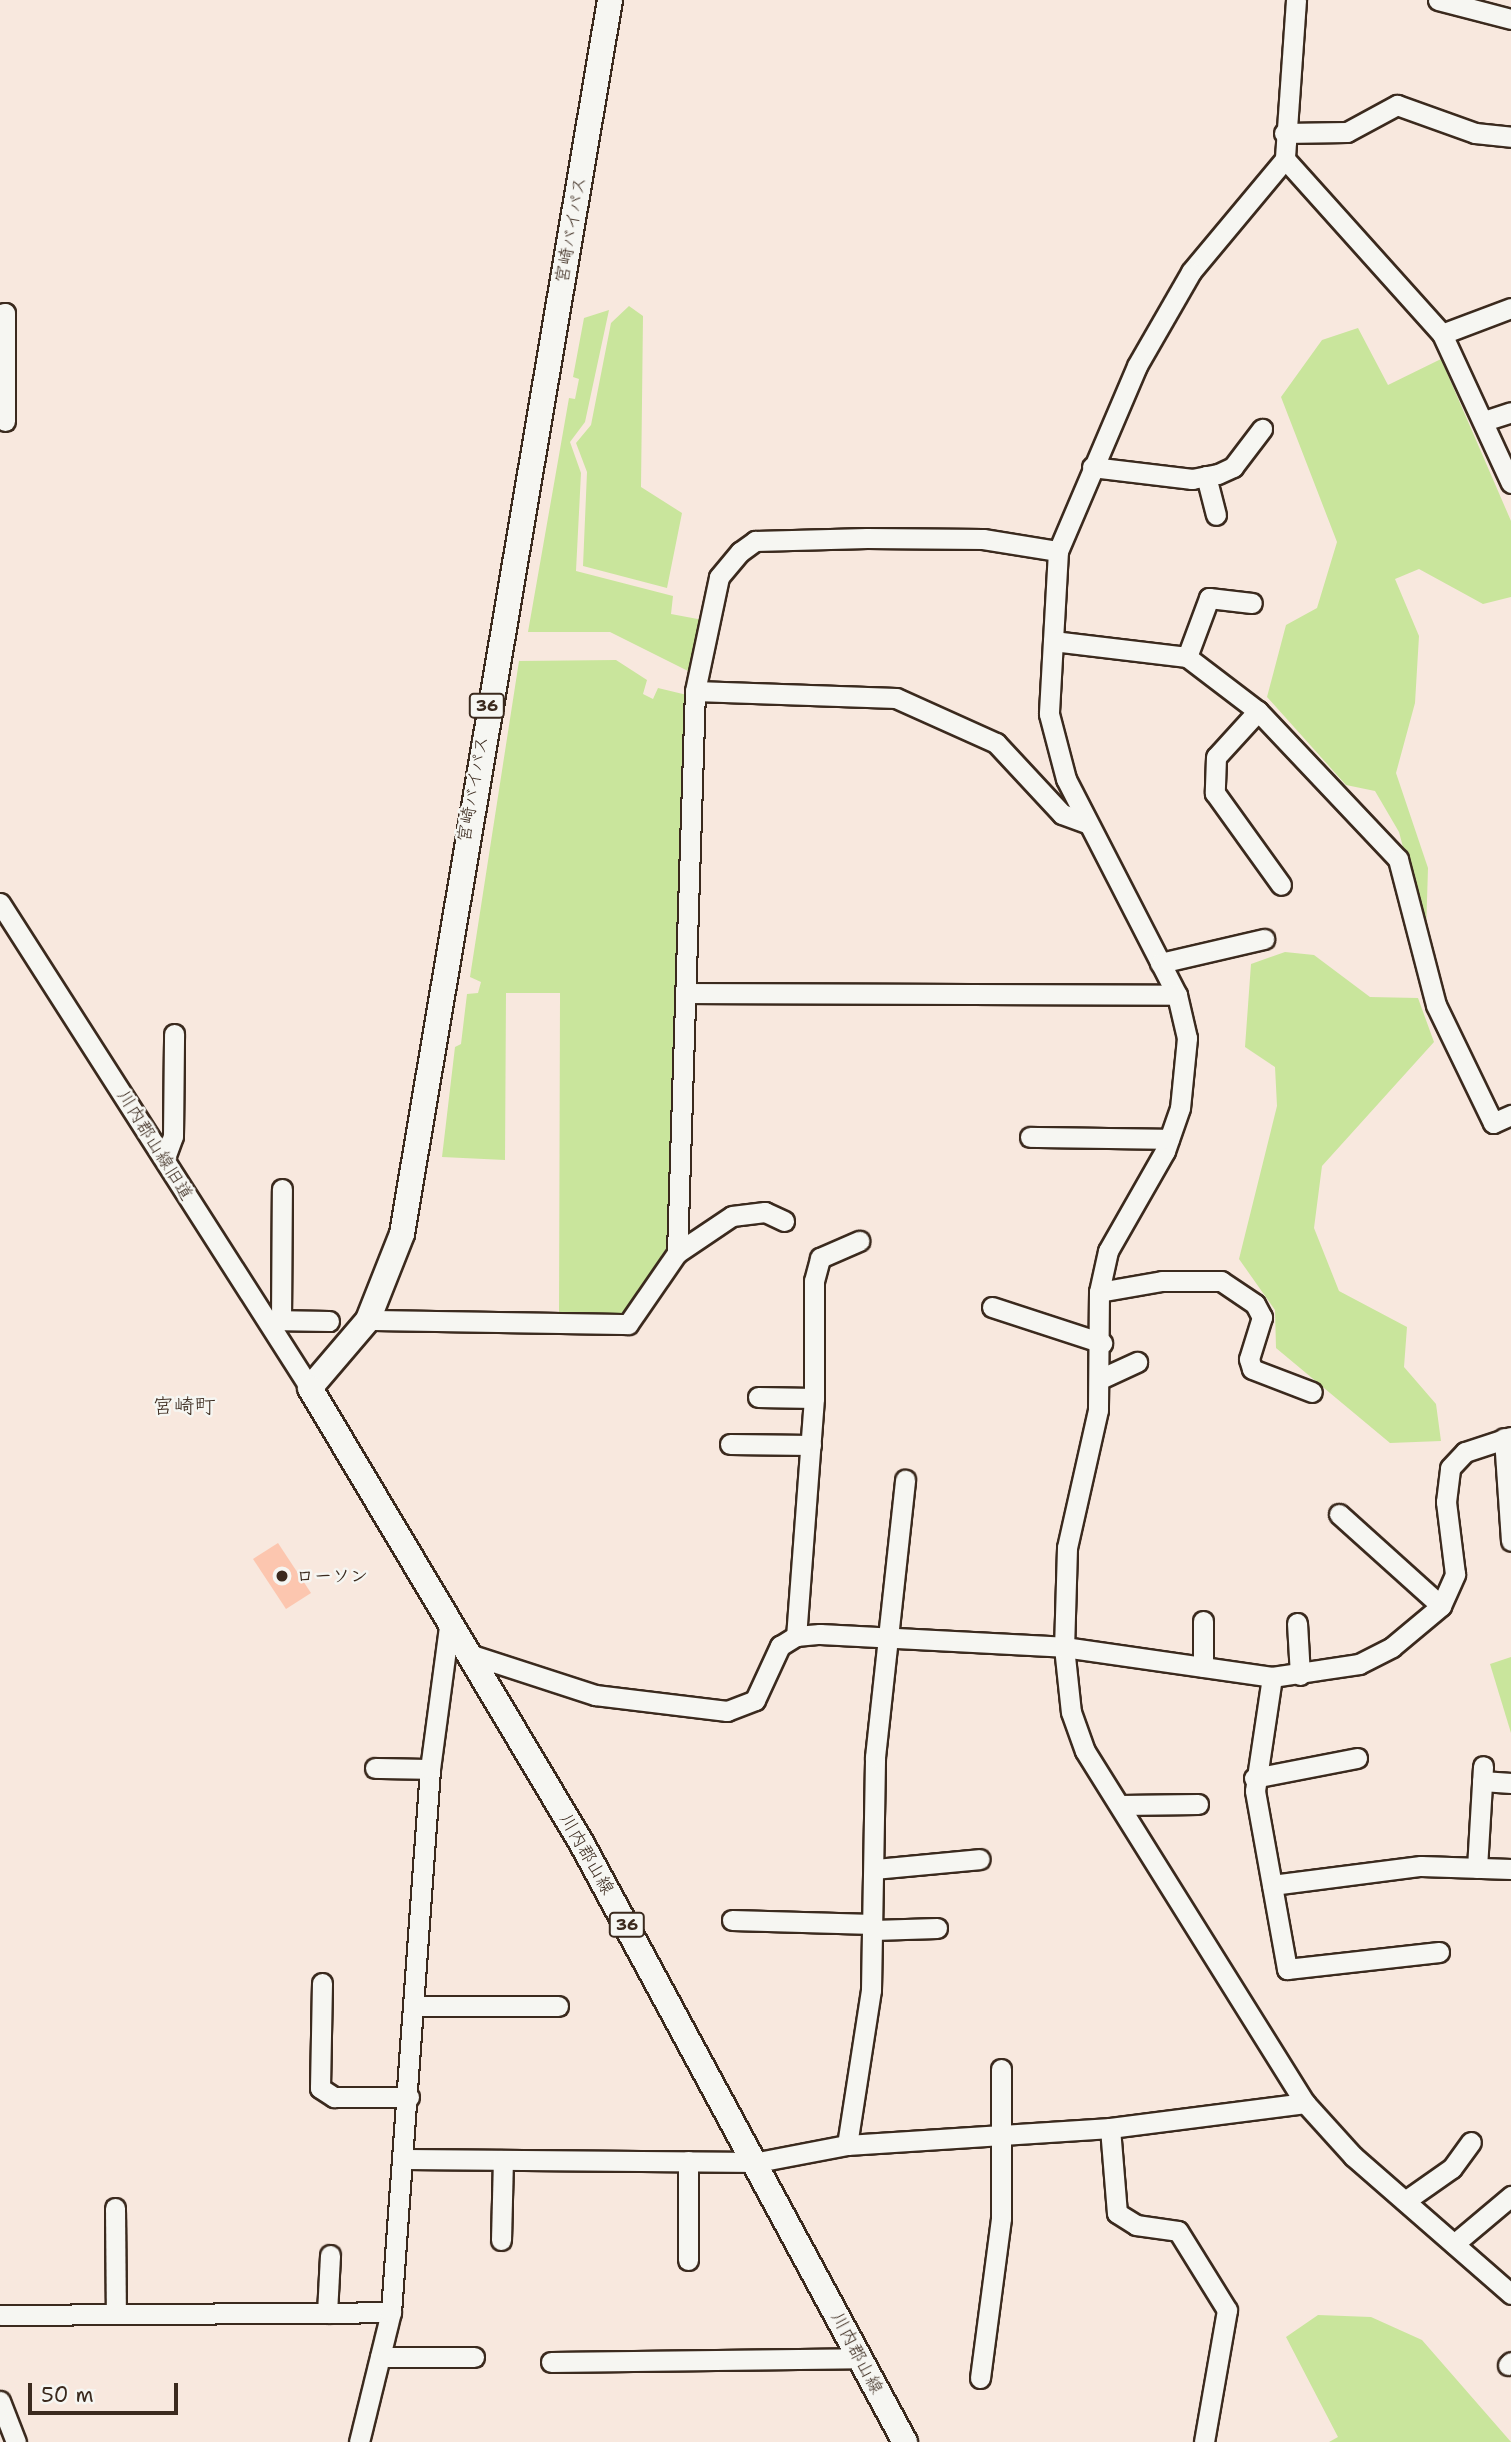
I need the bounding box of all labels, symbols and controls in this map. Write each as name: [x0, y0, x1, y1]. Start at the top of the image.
street label: 宮崎バイパス: [551, 175, 591, 285]
road number: 36: [468, 694, 506, 719]
street label: 宮崎バイパス: [453, 734, 493, 844]
street label: 川内郡山線旧道: [112, 1086, 198, 1204]
district label: 宮崎町: [153, 1393, 215, 1419]
place label: ローソン: [296, 1565, 368, 1587]
marker: ローソン: [274, 1568, 290, 1584]
street label: 川内郡山線: [555, 1810, 619, 1898]
road number: 36: [608, 1912, 646, 1938]
street label: 川内郡山線: [826, 2308, 888, 2398]
scale bar: [32, 2368, 182, 2412]
text: 50 m: [41, 2381, 94, 2409]

